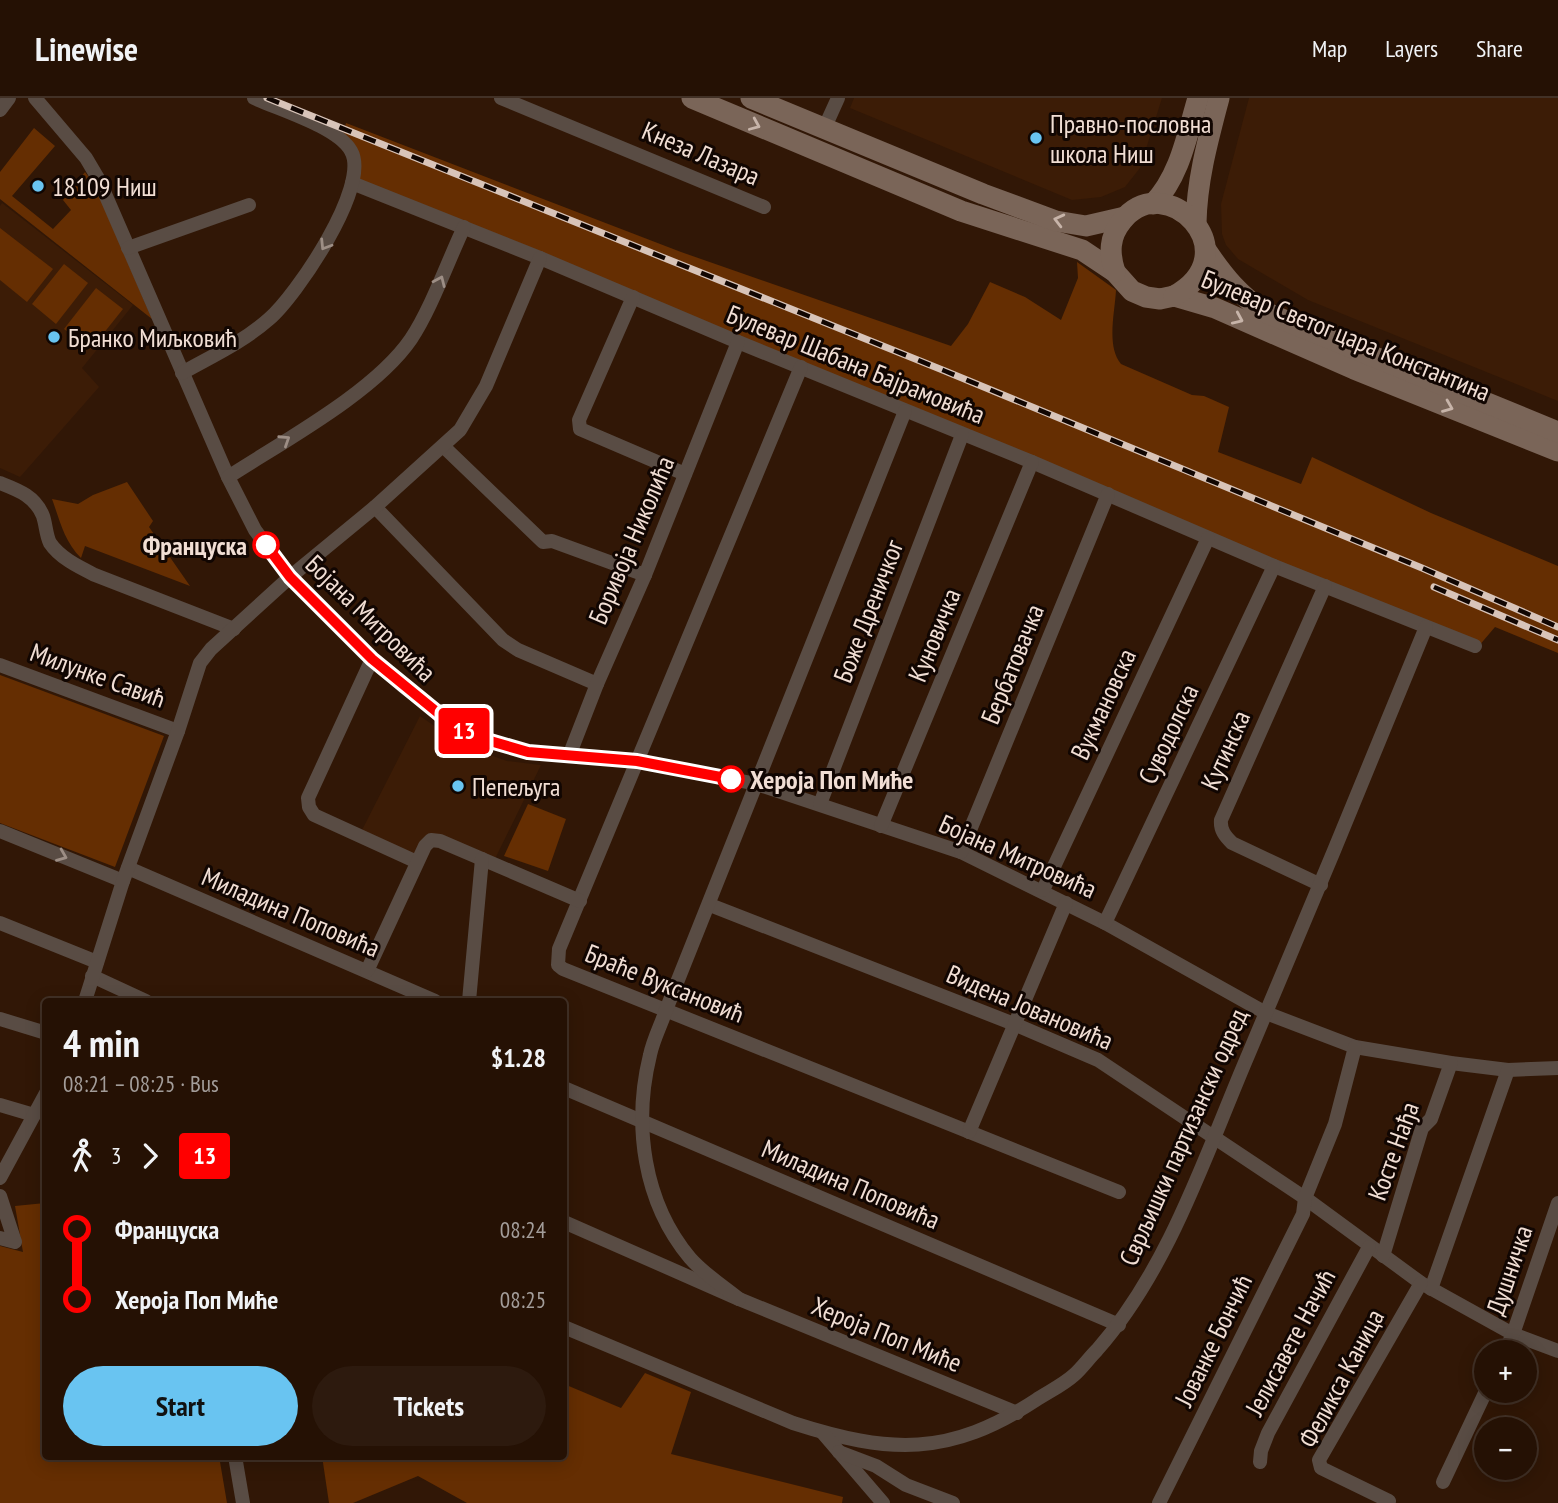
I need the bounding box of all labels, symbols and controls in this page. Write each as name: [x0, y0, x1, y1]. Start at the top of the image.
text: Linewise: [35, 27, 138, 70]
text: Map: [1312, 33, 1347, 64]
text: Layers: [1385, 33, 1438, 64]
text: Share: [1476, 33, 1523, 64]
place label: Правно-пословна школа Ниш: [1050, 107, 1211, 170]
street label: Кнеза Лазара: [637, 113, 765, 193]
one-way arrow: [748, 116, 760, 130]
marker: Правно-пословна школа Ниш: [1028, 130, 1044, 146]
place label: 18109 Ниш: [52, 170, 157, 203]
marker: 18109 Ниш: [30, 178, 46, 194]
one-way arrow: [1053, 214, 1065, 228]
one-way arrow: [320, 238, 333, 251]
street label: Булевар Светог цара Константина: [1197, 262, 1495, 408]
one-way arrow: [432, 276, 446, 288]
street label: Булевар Шабана Бајрамовића: [722, 297, 990, 431]
one-way arrow: [1231, 311, 1244, 325]
place label: Бранко Миљковић: [68, 321, 237, 354]
marker: Бранко Миљковић: [46, 329, 62, 345]
one-way arrow: [1441, 399, 1453, 413]
one-way arrow: [277, 436, 290, 449]
street label: Боривоја Николића: [581, 451, 681, 629]
place label: Француска: [143, 529, 247, 562]
marker: Француска: [253, 532, 279, 558]
street label: Боже Дреничког: [826, 535, 910, 687]
street label: Бојана Митровића: [299, 548, 443, 688]
street label: Куновичка: [900, 584, 968, 686]
street label: Бербатовачка: [973, 599, 1051, 729]
street label: Милунке Савић: [26, 635, 170, 715]
street label: Вукмановска: [1063, 643, 1143, 765]
street label: Суводолска: [1131, 679, 1205, 789]
street label: Кутинска: [1193, 705, 1257, 795]
line badge: 13: [433, 708, 496, 754]
text: 13: [453, 715, 475, 746]
place label: Хероја Поп Миће: [750, 763, 914, 796]
marker: Хероја Поп Миће: [718, 766, 744, 792]
place label: Пепељуга: [472, 770, 560, 803]
marker: Пепељуга: [450, 778, 466, 794]
street label: Бојана Митровића: [934, 807, 1102, 905]
one-way arrow: [54, 848, 67, 862]
street label: Миладина Поповића: [197, 860, 385, 964]
street label: Браће Вуксановић: [581, 936, 749, 1030]
street label: Видена Јовановића: [942, 957, 1118, 1057]
street label: Сврљишки партизански одред: [1111, 1003, 1255, 1271]
text: 4 min: [63, 1018, 140, 1067]
text: $1.28: [491, 1041, 546, 1074]
text: 08:21 – 08:25 · Bus: [63, 1069, 219, 1098]
street label: Косте Нађа: [1360, 1097, 1426, 1205]
street label: Миладина Поповића: [757, 1132, 945, 1236]
icon: walk: [63, 1137, 101, 1175]
icon: forward: [131, 1137, 169, 1175]
text: 13: [193, 1140, 216, 1171]
text: 3: [111, 1141, 121, 1170]
text: Француска: [115, 1213, 219, 1246]
text: 08:24: [500, 1215, 546, 1244]
street label: Душничка: [1478, 1221, 1540, 1319]
street label: Јелисавете Начић: [1237, 1263, 1342, 1422]
street label: Јованке Бончић: [1166, 1268, 1259, 1412]
text: Хероја Поп Миће: [115, 1283, 279, 1316]
text: 08:25: [500, 1285, 546, 1314]
street label: Хероја Поп Миће: [807, 1289, 967, 1379]
street label: Феликса Каница: [1291, 1303, 1391, 1453]
map controls: [1474, 1340, 1537, 1480]
button: +: [1474, 1340, 1537, 1403]
button: Start: [63, 1366, 298, 1446]
button: Tickets: [312, 1366, 546, 1446]
button: −: [1474, 1417, 1537, 1480]

